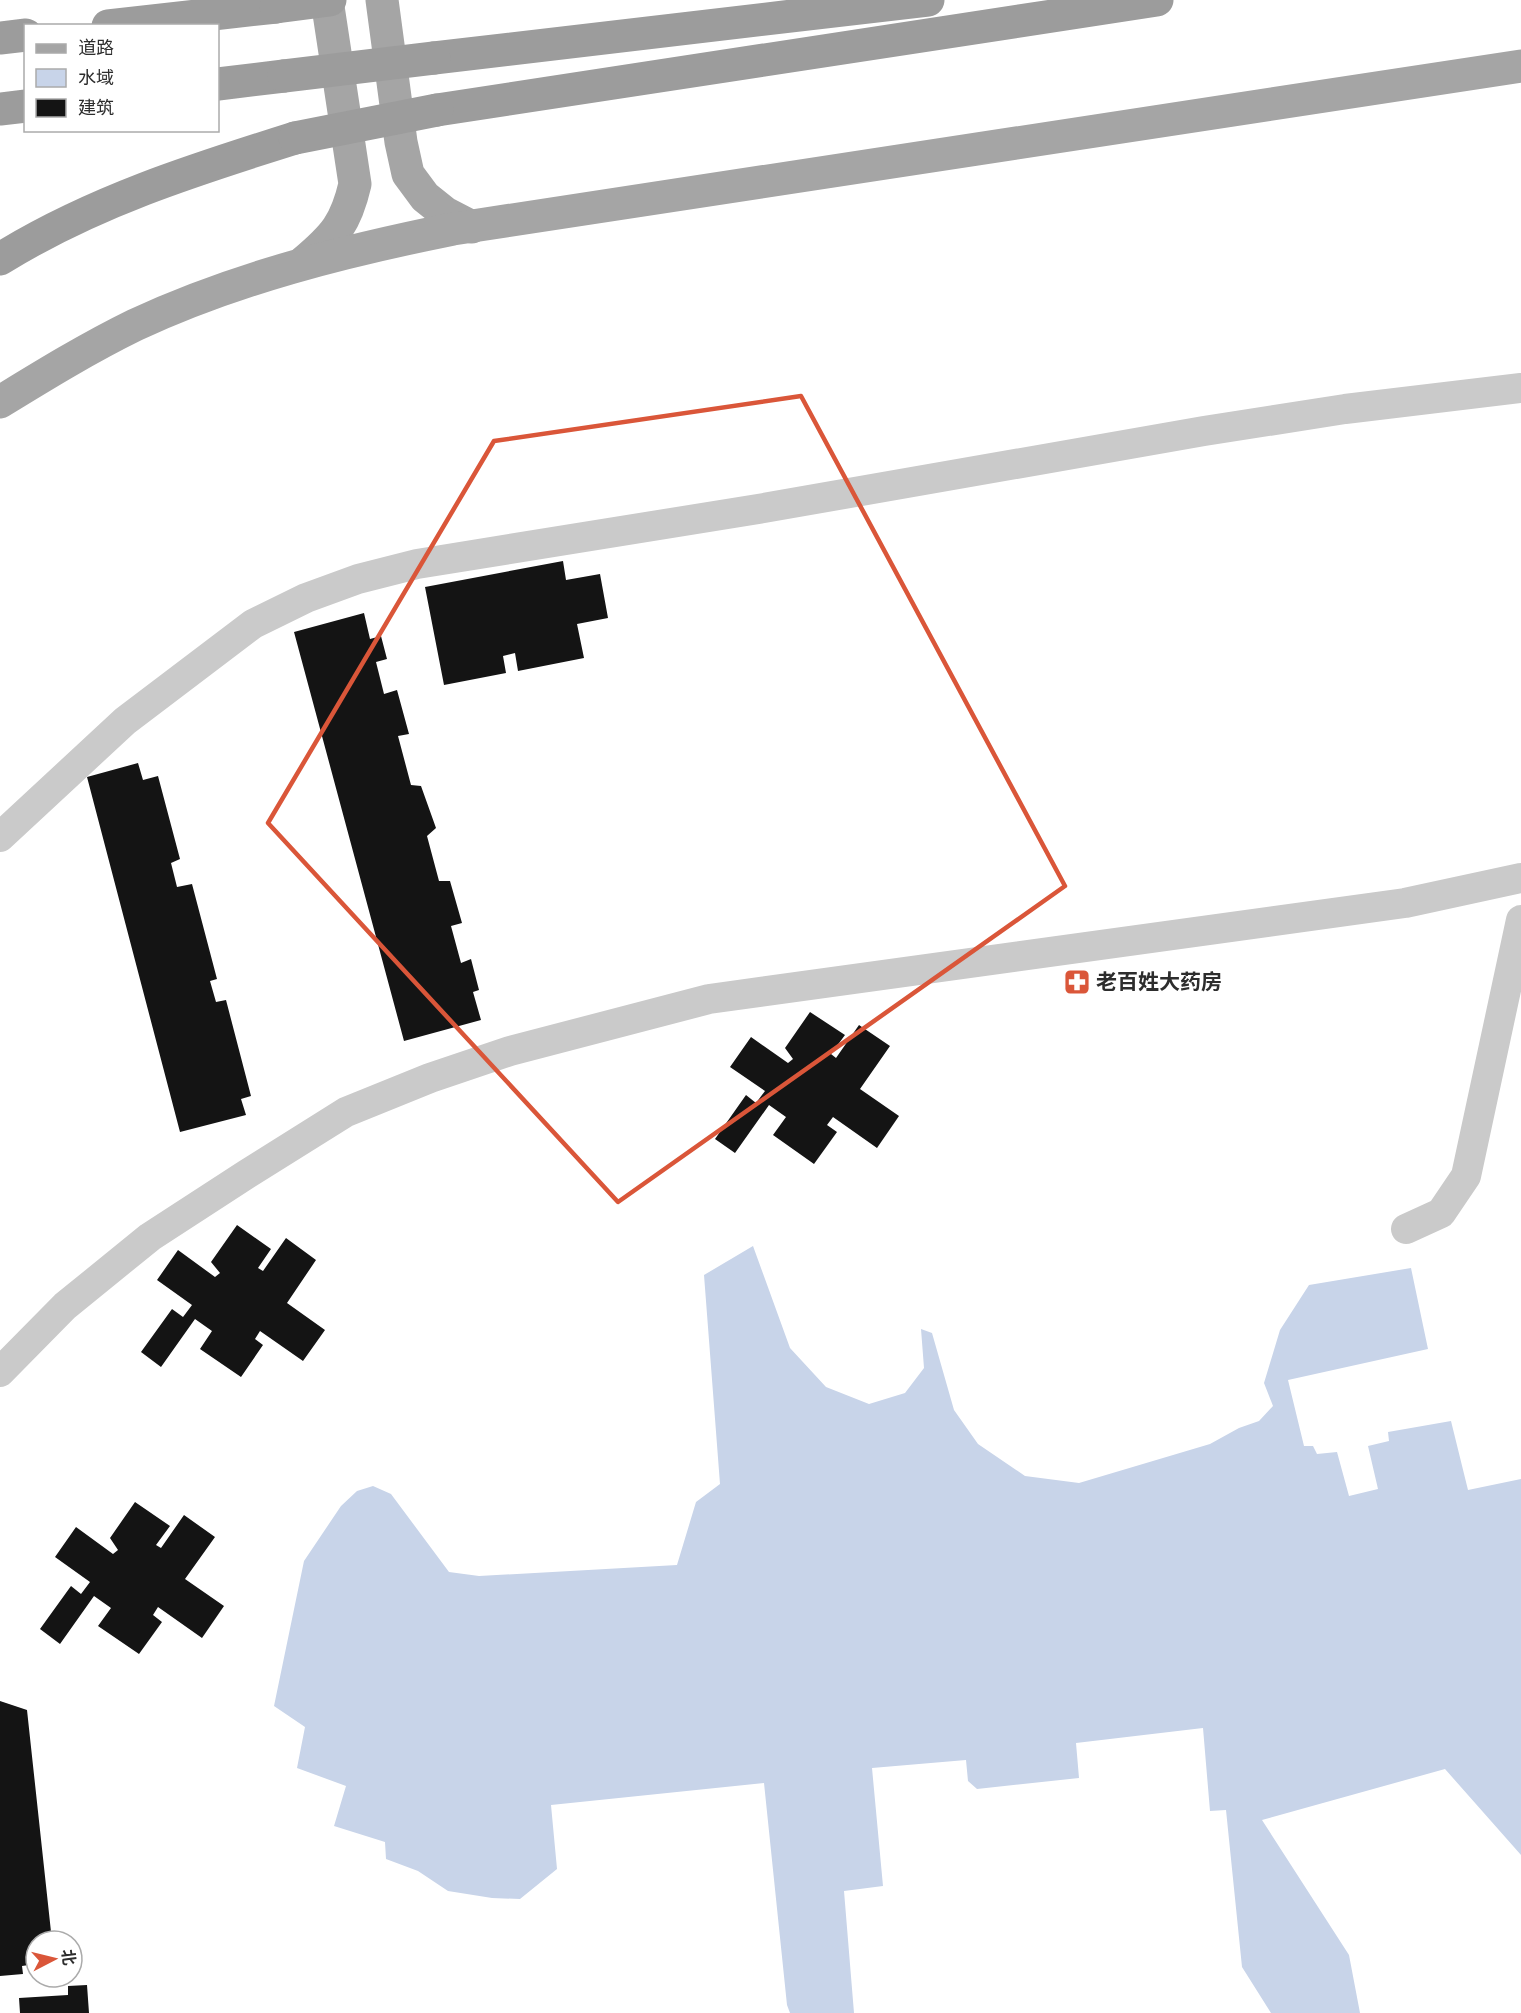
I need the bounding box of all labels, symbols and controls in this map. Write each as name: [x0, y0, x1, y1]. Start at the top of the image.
legend: [24, 24, 219, 132]
text: 道路: [78, 37, 114, 57]
text: 水域: [78, 67, 114, 87]
text: 建筑: [78, 97, 114, 117]
pharmacy icon: 老百姓大药房: [1062, 967, 1092, 997]
place label: 老百姓大药房: [1096, 969, 1222, 993]
north arrow: [24, 1929, 84, 1989]
text: 北: [59, 1948, 79, 1966]

